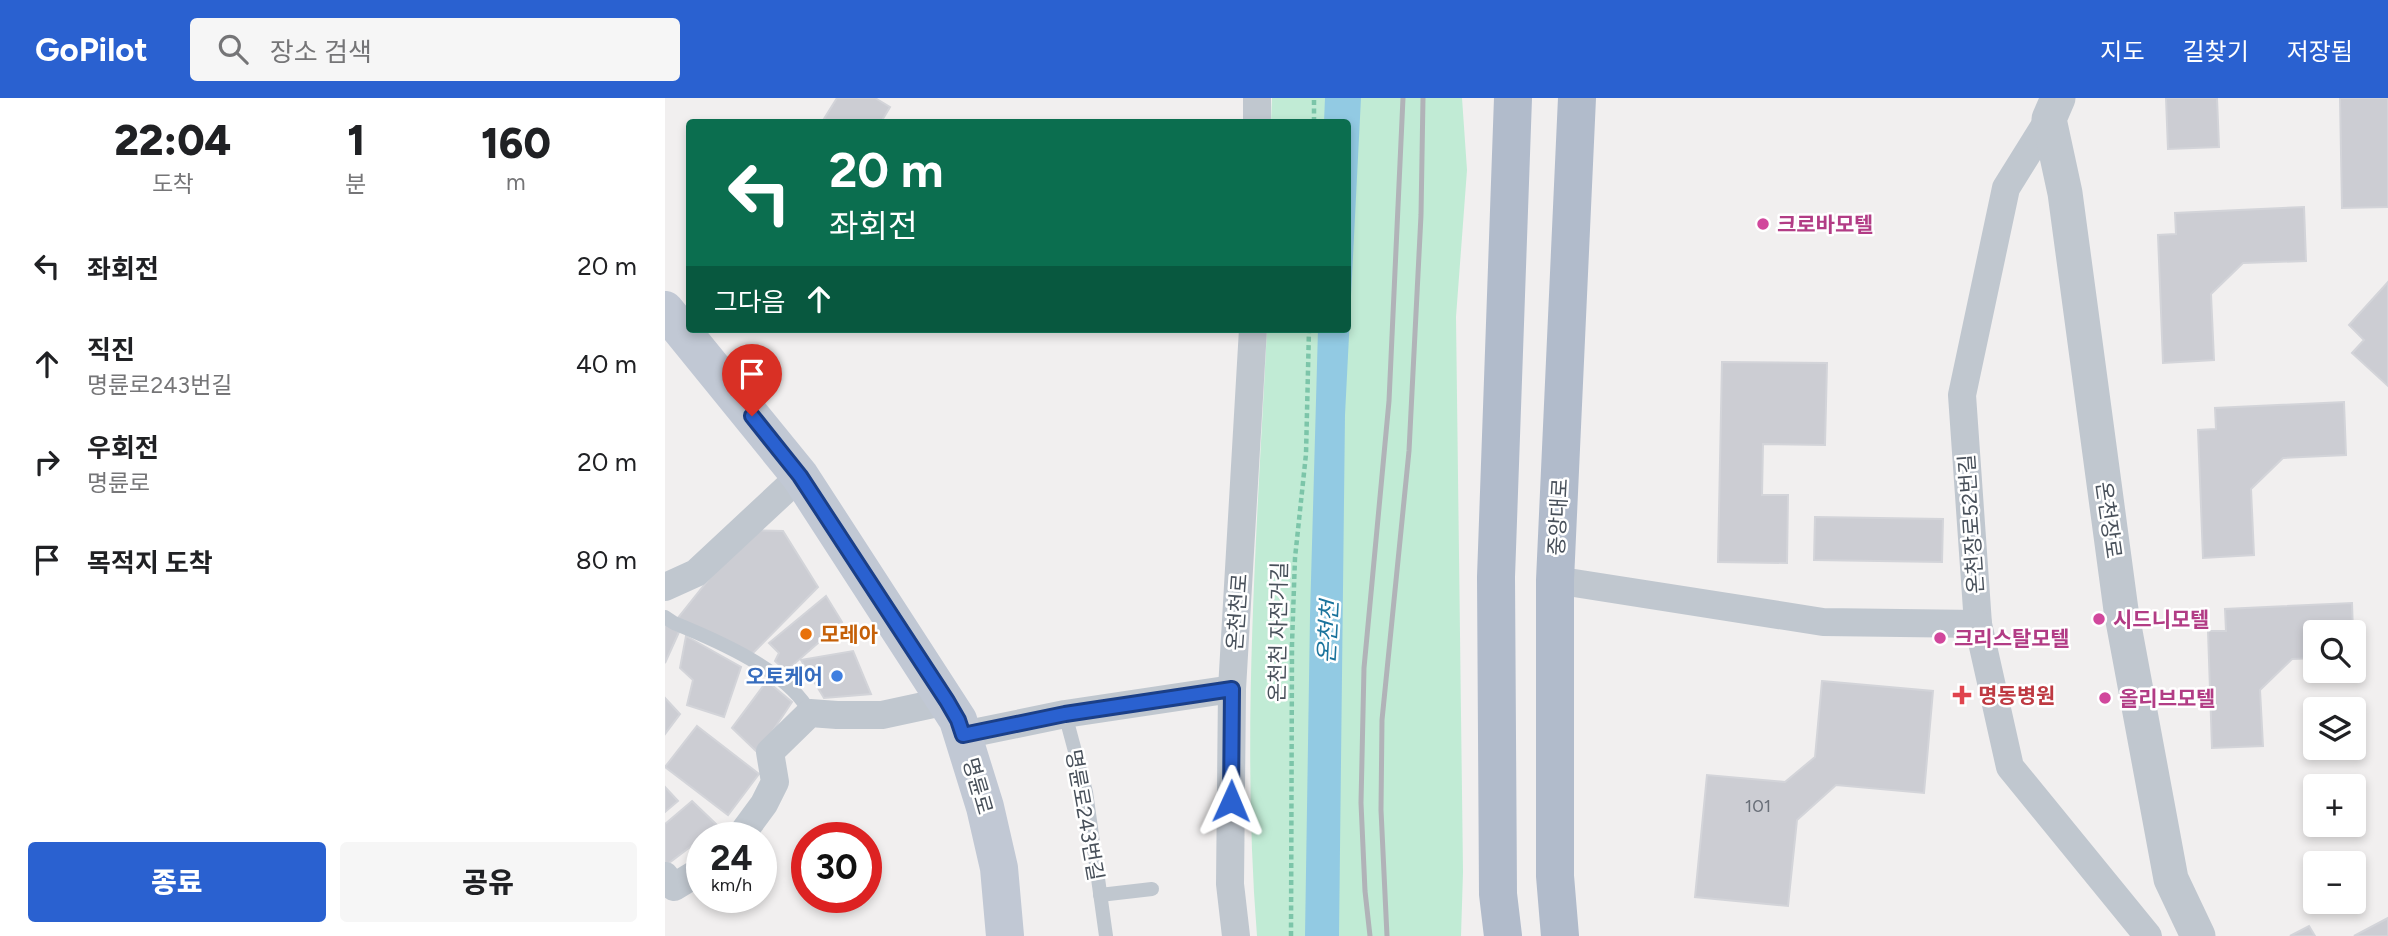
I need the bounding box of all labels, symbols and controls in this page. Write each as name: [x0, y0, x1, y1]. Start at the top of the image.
search box: [190, 18, 680, 81]
text: GoPilot: [35, 30, 148, 69]
icon: search: [214, 30, 252, 68]
text: 장소 검색: [270, 36, 372, 68]
text: 지도: [2100, 37, 2145, 66]
text: 길찾기: [2183, 37, 2249, 66]
text: 저장됨: [2287, 37, 2353, 66]
text: 22:04: [114, 115, 231, 166]
text: 1: [347, 115, 365, 166]
text: 160: [481, 118, 551, 169]
text: 20 m: [829, 140, 944, 199]
icon: left: [714, 147, 805, 238]
text: m: [506, 168, 526, 196]
text: 도착: [152, 170, 194, 198]
text: 분: [346, 170, 367, 198]
text: 좌회전: [829, 207, 917, 245]
place label: 크로바모텔: [1777, 212, 1874, 237]
marker: 크로바모텔: [1755, 216, 1771, 232]
icon: left: [28, 247, 66, 285]
text: 20 m: [577, 250, 637, 282]
text: 좌회전: [87, 253, 159, 285]
icon: ahead: [800, 280, 838, 318]
text: 그다음: [714, 286, 786, 318]
text: 직진: [87, 334, 135, 366]
pin: [722, 344, 782, 416]
icon: ahead: [28, 345, 66, 383]
text: 40 m: [576, 348, 637, 380]
icon: arrive: [733, 355, 771, 393]
text: 명륜로243번길: [87, 371, 232, 399]
text: 우회전: [87, 432, 159, 464]
icon: right: [28, 443, 66, 481]
text: 20 m: [577, 446, 637, 478]
street label: 온천장로52번길: [1954, 453, 1988, 595]
text: 명륜로: [87, 469, 150, 497]
street label: 중앙대로: [1543, 478, 1573, 556]
street label: 온천장로: [2091, 480, 2127, 560]
icon: arrive: [28, 541, 66, 579]
text: 80 m: [576, 544, 637, 576]
text: 목적지 도착: [87, 547, 213, 579]
street label: 온천천 자전거길: [1264, 562, 1292, 702]
street label: 온천천로: [1222, 573, 1252, 651]
water label: 온천천: [1312, 597, 1344, 664]
place label: 시드니모텔: [2113, 607, 2210, 632]
marker: 시드니모텔: [2091, 611, 2107, 627]
map controls: [2303, 620, 2366, 914]
button: search: [2303, 620, 2366, 683]
place label: 모레아: [820, 622, 878, 647]
marker: 모레아: [798, 626, 814, 642]
place label: 크리스탈모텔: [1954, 626, 2070, 651]
marker: 크리스탈모텔: [1932, 630, 1948, 646]
place label: 오토케어: [746, 664, 823, 689]
marker: 오토케어: [829, 668, 845, 684]
place label: 명동병원: [1978, 683, 2055, 708]
marker: 명동병원: [1952, 685, 1972, 705]
place label: 올리브모텔: [2119, 686, 2216, 711]
marker: 올리브모텔: [2097, 690, 2113, 706]
button: layers: [2303, 697, 2366, 760]
street label: 명륜로243번길: [1061, 747, 1109, 883]
street label: 명륜로: [958, 755, 998, 817]
position arrow: [1194, 764, 1268, 838]
button: +: [2303, 774, 2366, 837]
house number: 101: [1745, 795, 1771, 817]
speed limit sign: 30: [791, 822, 882, 913]
text: 24: [710, 837, 753, 879]
button: 종료: [28, 842, 326, 922]
button: 공유: [340, 842, 637, 922]
button: −: [2303, 851, 2366, 914]
text: km/h: [711, 874, 752, 896]

